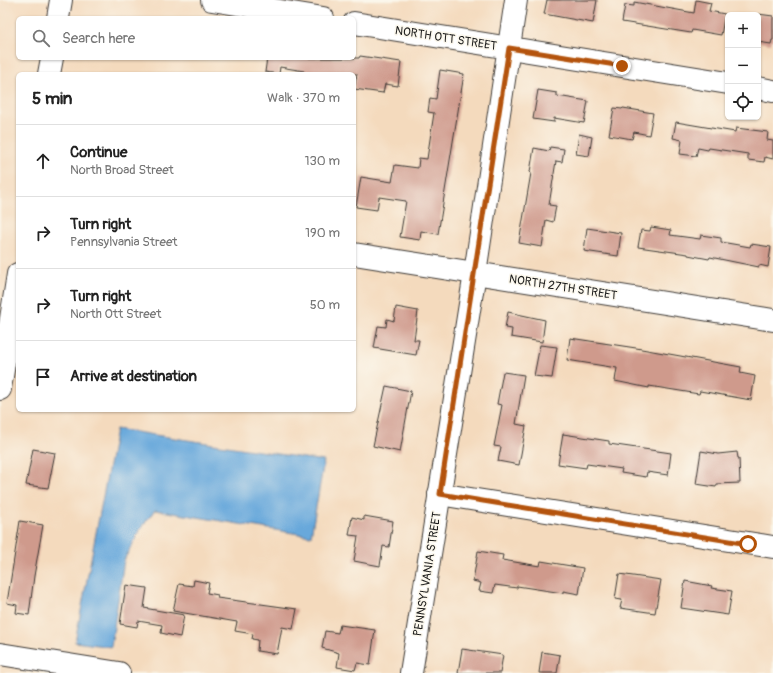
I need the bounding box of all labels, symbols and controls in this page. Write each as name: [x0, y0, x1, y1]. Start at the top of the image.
map controls: [725, 12, 761, 120]
button: +: [725, 12, 761, 48]
search box: [16, 16, 356, 60]
street label: NORTH OTT STREET: [394, 23, 498, 54]
icon: search: [30, 27, 52, 49]
text: Search here: [62, 29, 135, 48]
button: −: [725, 48, 761, 84]
route end: [613, 57, 631, 75]
button: locate: [725, 84, 761, 120]
text: 5 min: [32, 88, 72, 109]
text: Walk · 370 m: [267, 90, 340, 106]
text: Continue: [70, 143, 128, 162]
icon: ahead: [32, 150, 54, 172]
text: 130 m: [304, 153, 340, 169]
text: North Broad Street: [70, 162, 174, 178]
text: Turn right: [70, 215, 131, 234]
icon: right: [32, 222, 54, 244]
text: 190 m: [305, 225, 340, 241]
text: Pennsylvania Street: [70, 234, 178, 250]
street label: NORTH 27TH STREET: [508, 272, 618, 303]
text: Turn right: [70, 287, 131, 306]
icon: right: [32, 294, 54, 316]
text: 50 m: [310, 297, 340, 313]
text: North Ott Street: [70, 306, 161, 322]
icon: arrive: [32, 366, 54, 388]
text: Arrive at destination: [70, 367, 197, 386]
street label: PENNSYLVANIA STREET: [410, 510, 445, 637]
route start: [739, 535, 757, 553]

